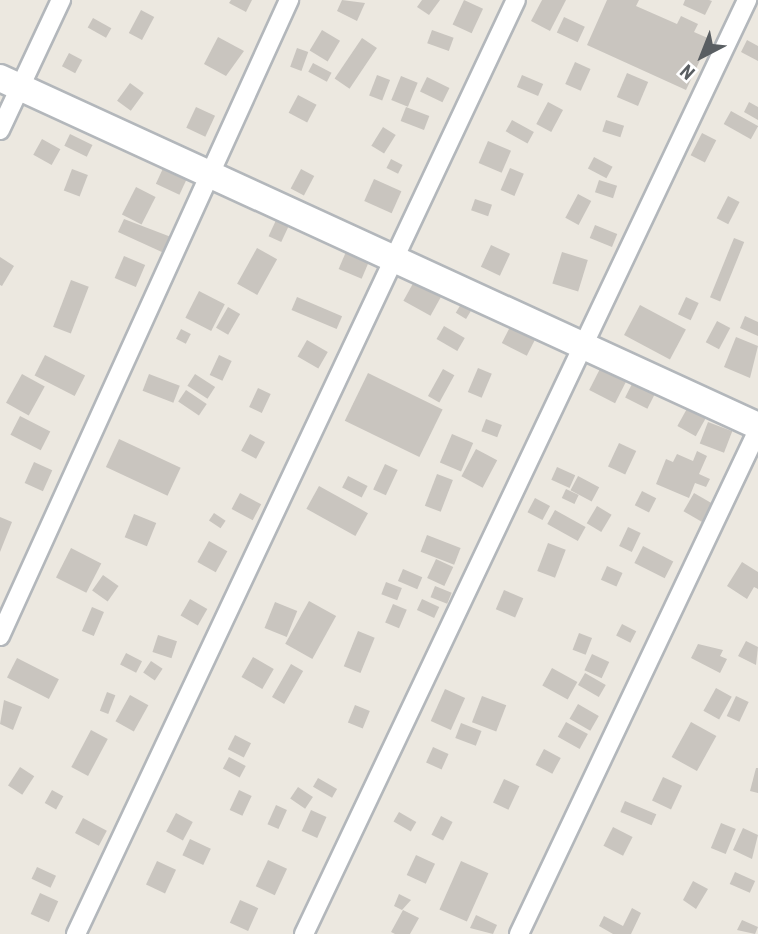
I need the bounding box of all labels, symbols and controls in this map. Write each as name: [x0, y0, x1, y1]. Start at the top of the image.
north arrow: [667, 21, 737, 91]
text: N: [676, 60, 700, 84]

